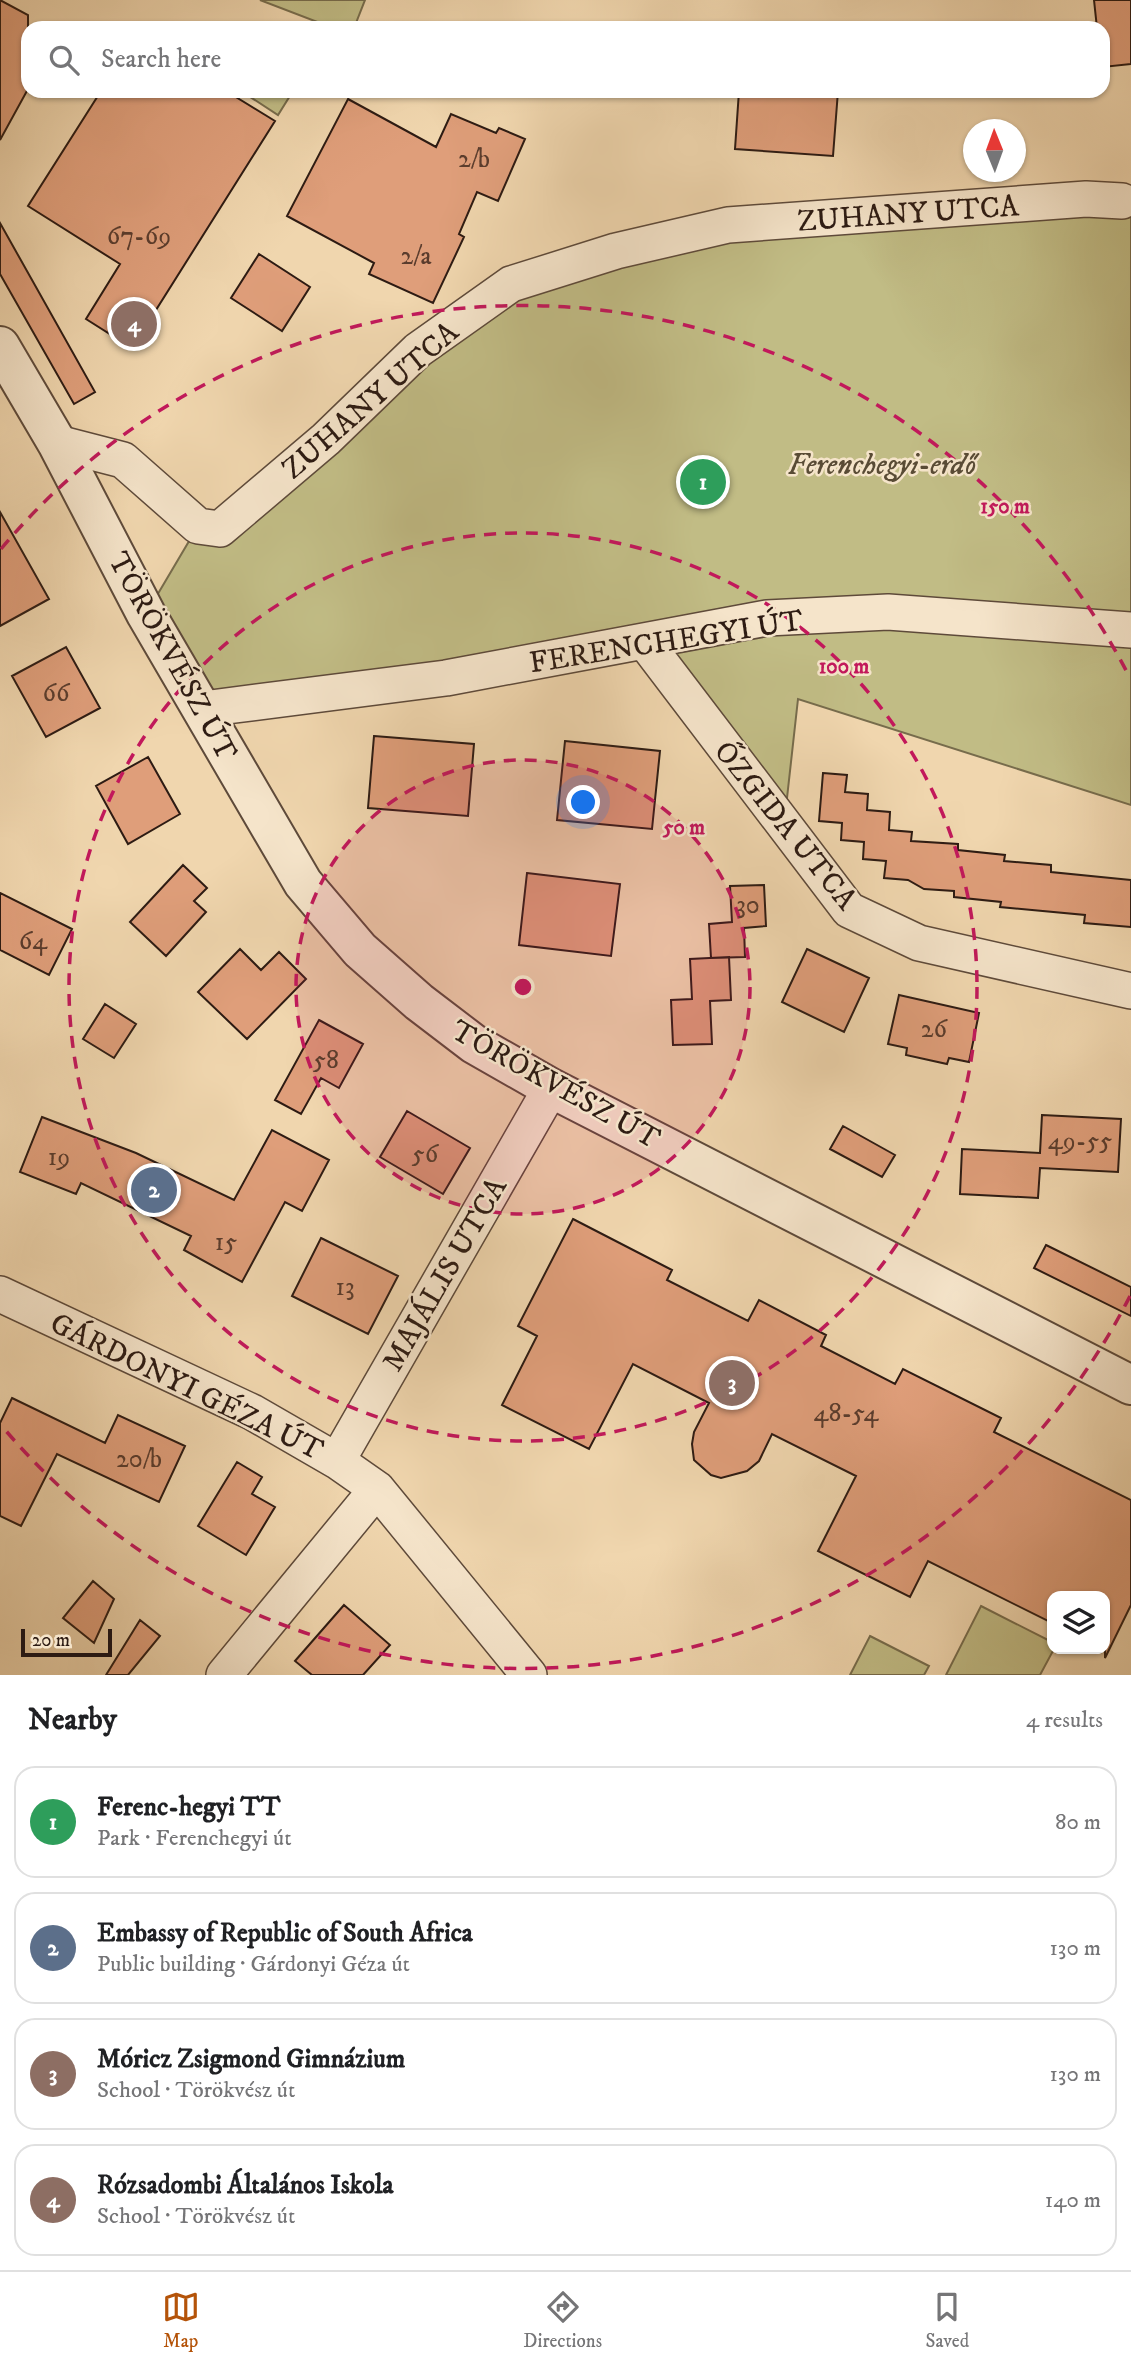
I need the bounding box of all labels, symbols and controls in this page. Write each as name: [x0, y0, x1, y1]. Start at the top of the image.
search box: [21, 21, 1110, 98]
icon: search: [45, 41, 83, 79]
text: Search here: [101, 43, 221, 76]
north arrow: [963, 119, 1026, 182]
house number: 2/b: [458, 143, 490, 176]
street label: ZUHANY UTCA: [796, 188, 1021, 241]
house number: 67-69: [107, 220, 171, 253]
house number: 2/a: [401, 240, 431, 273]
pin: 4: [111, 298, 157, 350]
street label: ZUHANY UTCA: [275, 314, 468, 488]
park label: Ferenchegyi-erdő: [788, 447, 980, 484]
pin: 1: [680, 456, 726, 508]
text: 150 m: [980, 494, 1030, 520]
street label: TÖRÖKVÉSZ ÚT: [99, 545, 246, 768]
street label: FERENCHEGYI ÚT: [526, 601, 806, 682]
text: 100 m: [819, 654, 869, 680]
house number: 66: [42, 677, 71, 710]
street label: ŐZGIDA UTCA: [705, 733, 866, 918]
your location: [566, 785, 600, 819]
text: 50 m: [662, 815, 705, 841]
house number: 30: [736, 889, 760, 922]
house number: 64: [19, 925, 48, 958]
centre of rings: [511, 975, 535, 999]
street label: TÖRÖKVÉSZ ÚT: [444, 1011, 667, 1158]
house number: 26: [921, 1013, 949, 1046]
house number: 58: [313, 1044, 339, 1077]
house number: 49-55: [1048, 1125, 1112, 1158]
house number: 56: [412, 1138, 440, 1171]
house number: 19: [48, 1141, 70, 1174]
pin: 2: [131, 1164, 177, 1216]
street label: MAJÁLIS UTCA: [373, 1169, 516, 1378]
house number: 15: [215, 1226, 237, 1259]
house number: 13: [335, 1271, 355, 1304]
street label: GÁRDONYI GÉZA ÚT: [44, 1303, 330, 1470]
pin: 3: [709, 1357, 755, 1409]
house number: 48-54: [813, 1397, 880, 1430]
house number: 20/b: [116, 1443, 162, 1476]
map controls: [1047, 1591, 1110, 1654]
button: layers: [1047, 1591, 1110, 1654]
scale bar: [21, 1626, 112, 1658]
text: 20 m: [32, 1629, 70, 1652]
text: Nearby: [28, 1702, 117, 1739]
text: 4 results: [1026, 1706, 1103, 1735]
text: Ferenc-hegyi TT: [97, 1791, 281, 1824]
text: 1: [49, 1808, 57, 1837]
text: 80 m: [1055, 1808, 1101, 1837]
text: Park · Ferenchegyi út: [97, 1824, 292, 1853]
text: Embassy of Republic of South Africa: [97, 1917, 473, 1950]
text: 2: [47, 1934, 59, 1963]
text: 130 m: [1049, 1934, 1101, 1963]
text: Public building · Gárdonyi Géza út: [97, 1950, 410, 1979]
text: Móricz Zsigmond Gimnázium: [97, 2043, 405, 2076]
text: 3: [49, 2060, 57, 2089]
text: 130 m: [1049, 2060, 1101, 2089]
text: School · Törökvész út: [97, 2076, 295, 2105]
text: Rózsadombi Általános Iskola: [97, 2169, 394, 2202]
text: 4: [46, 2186, 60, 2215]
text: 140 m: [1045, 2186, 1101, 2215]
text: School · Törökvész út: [97, 2202, 295, 2231]
tab: Map: [162, 2288, 200, 2353]
tab: Directions: [523, 2288, 602, 2353]
tab: Saved: [926, 2288, 969, 2353]

